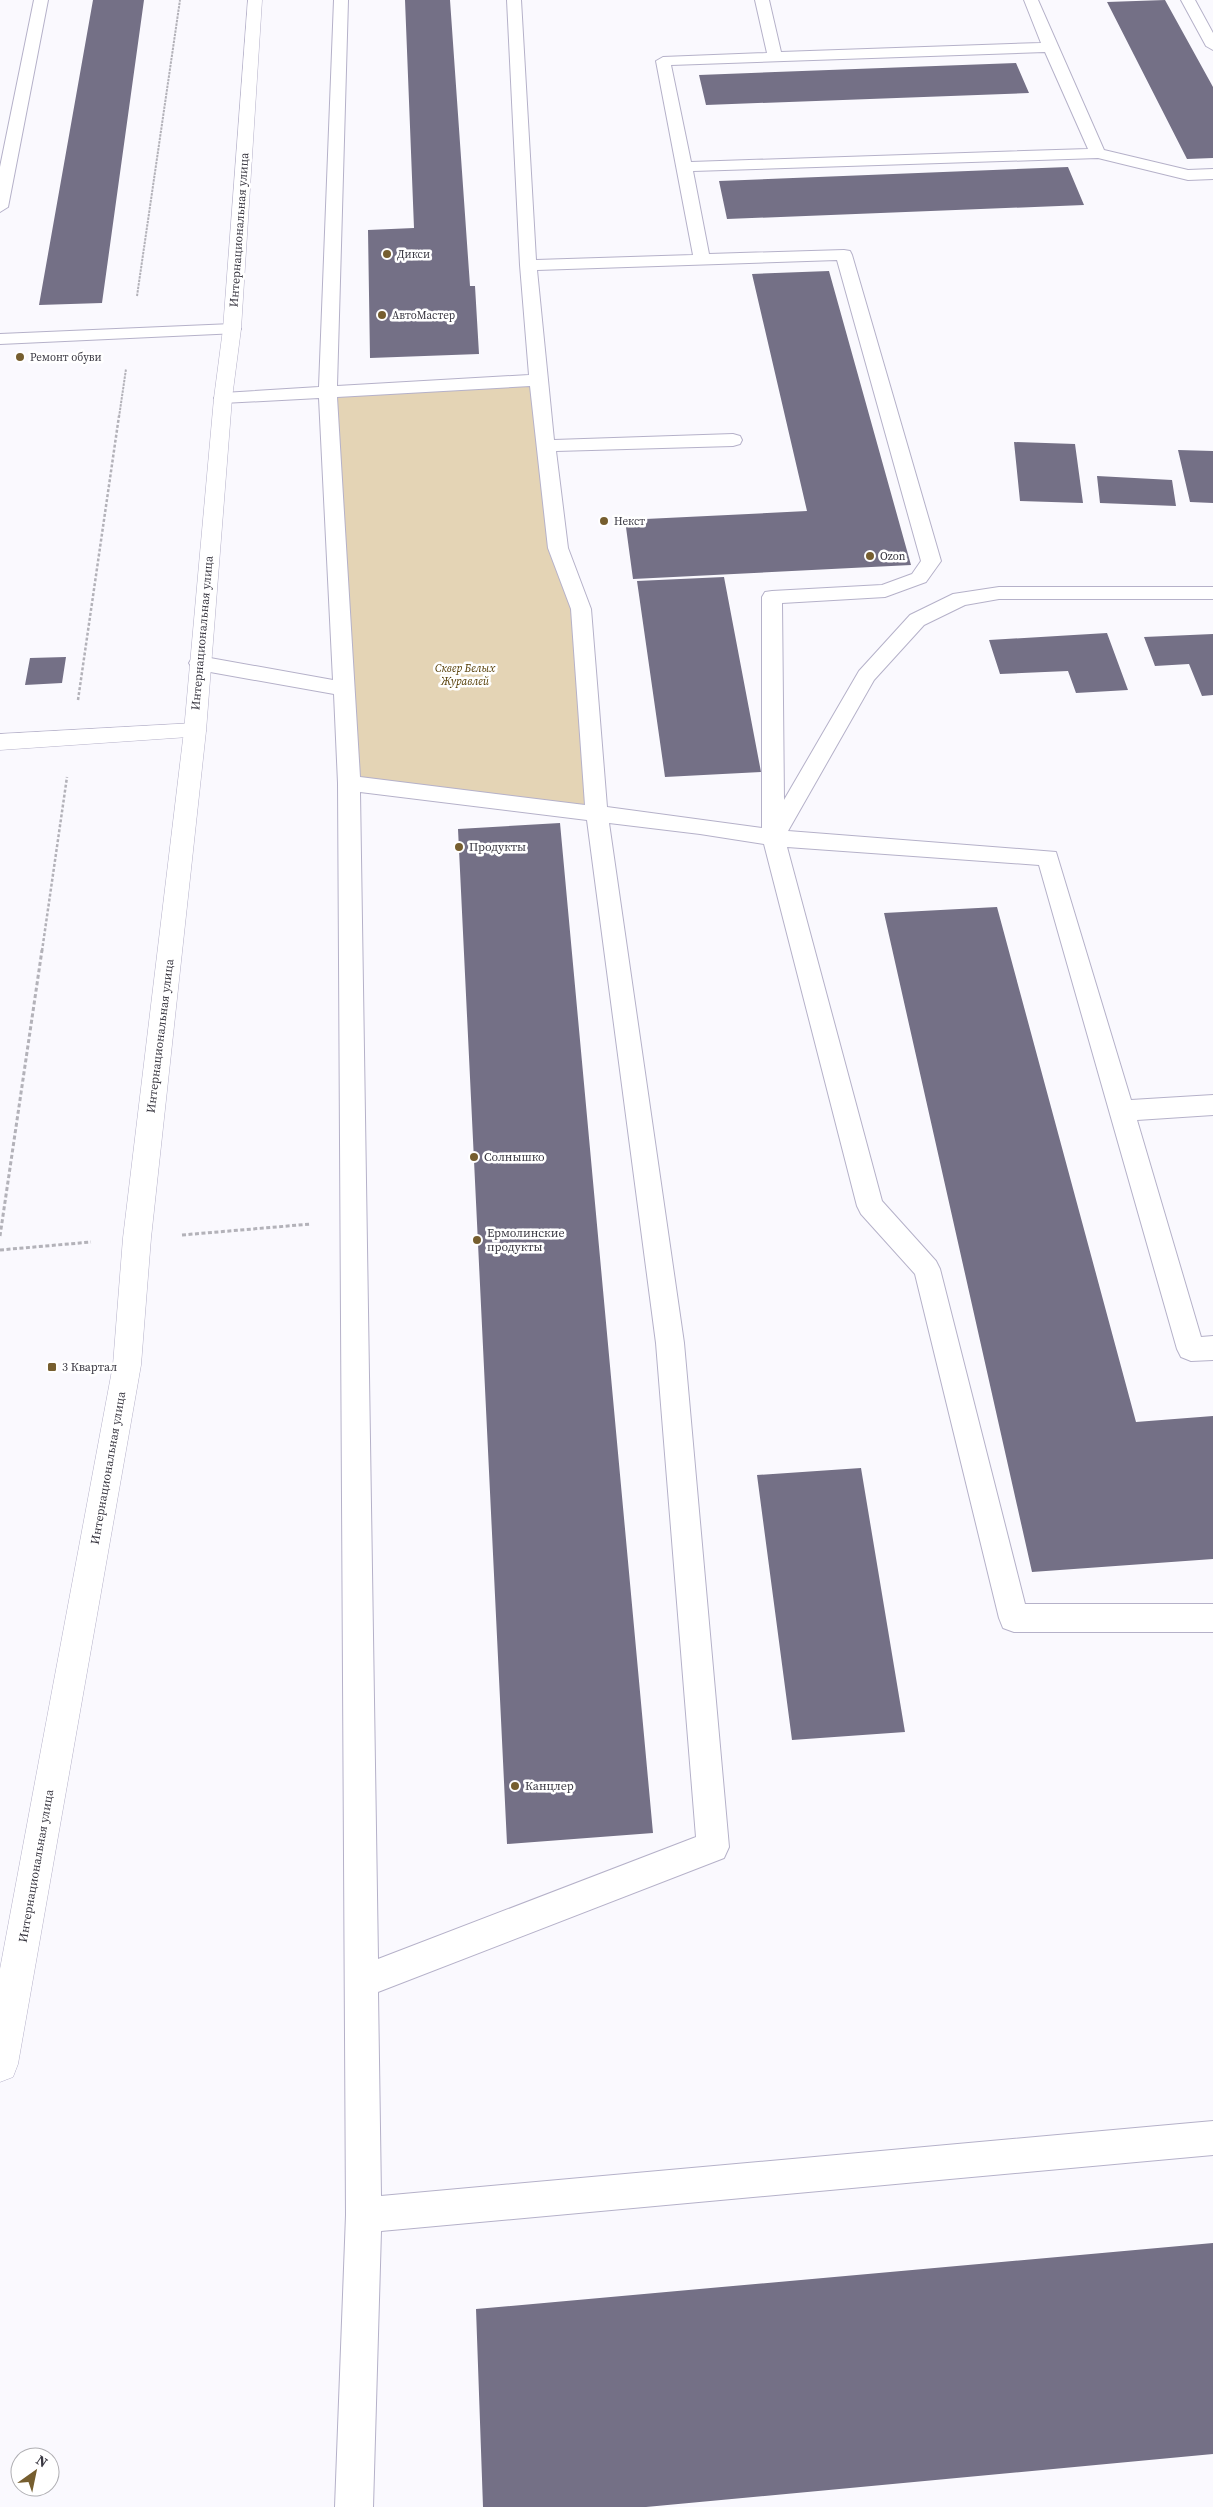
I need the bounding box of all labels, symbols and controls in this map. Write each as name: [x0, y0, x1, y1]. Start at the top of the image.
street label: Интернациональная улица: [226, 151, 252, 308]
place label: Дикси: [397, 247, 430, 262]
marker: Дикси: [381, 248, 393, 260]
place label: АвтоМастер: [392, 308, 455, 323]
marker: АвтоМастер: [376, 309, 388, 321]
place label: Ремонт обуви: [30, 350, 102, 365]
marker: Ремонт обуви: [14, 351, 26, 363]
place label: Некст: [614, 514, 645, 529]
marker: Некст: [598, 515, 610, 527]
place label: Ozon: [880, 549, 906, 564]
marker: Ozon: [864, 550, 876, 562]
street label: Интернациональная улица: [187, 554, 217, 711]
park label: Сквер Белых Журавлей: [435, 661, 495, 689]
place label: Продукты: [469, 839, 526, 855]
marker: Продукты: [453, 841, 465, 853]
street label: Интернациональная улица: [143, 957, 177, 1114]
place label: Солнышко: [484, 1149, 545, 1165]
marker: Солнышко: [468, 1151, 480, 1163]
place label: Ермолинские продукты: [487, 1225, 565, 1255]
marker: Ермолинские продукты: [471, 1234, 483, 1246]
place label: 3 Квартал: [62, 1359, 117, 1375]
marker: 3 Квартал: [46, 1361, 58, 1373]
street label: Интернациональная улица: [87, 1389, 129, 1546]
place label: Канцлер: [525, 1778, 574, 1794]
marker: Канцлер: [509, 1780, 521, 1792]
street label: Интернациональная улица: [15, 1787, 57, 1944]
north arrow: [10, 2447, 60, 2497]
text: N: [32, 2450, 52, 2472]

